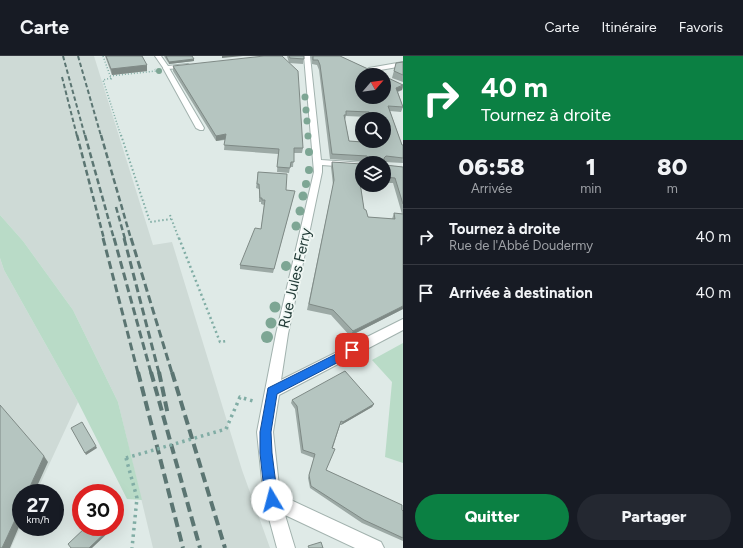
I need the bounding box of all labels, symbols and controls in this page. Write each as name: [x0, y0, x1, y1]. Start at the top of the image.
text: Carte: [20, 16, 69, 39]
text: Carte: [545, 19, 579, 36]
text: Itinéraire: [601, 19, 657, 36]
text: Favoris: [679, 19, 723, 36]
north arrow: [355, 68, 391, 104]
map controls: [355, 68, 391, 192]
text: 40 m: [481, 70, 548, 104]
icon: right: [415, 72, 467, 124]
text: Tournez à droite: [481, 104, 611, 126]
button: search: [355, 112, 391, 148]
text: 06:58: [459, 152, 525, 181]
text: 1: [586, 152, 596, 181]
text: 80: [657, 152, 687, 181]
button: layers: [355, 156, 391, 192]
text: Arrivée: [471, 181, 512, 196]
text: min: [580, 181, 602, 196]
text: m: [667, 181, 678, 196]
text: Tournez à droite: [449, 220, 560, 238]
street label: Rue Jules Ferry: [275, 226, 315, 330]
icon: right: [415, 226, 437, 248]
text: 40 m: [696, 228, 731, 246]
text: Rue de l'Abbé Doudermy: [449, 238, 593, 253]
icon: arrive: [415, 282, 437, 304]
text: Arrivée à destination: [449, 284, 593, 302]
text: 40 m: [696, 284, 731, 302]
pin: [335, 333, 369, 367]
icon: arrive: [341, 339, 363, 361]
position arrow: [251, 479, 293, 521]
speed limit sign: 30: [72, 484, 124, 536]
text: 27: [27, 493, 49, 517]
button: Quitter: [415, 494, 569, 540]
button: Partager: [577, 494, 731, 540]
text: km/h: [27, 513, 49, 526]

